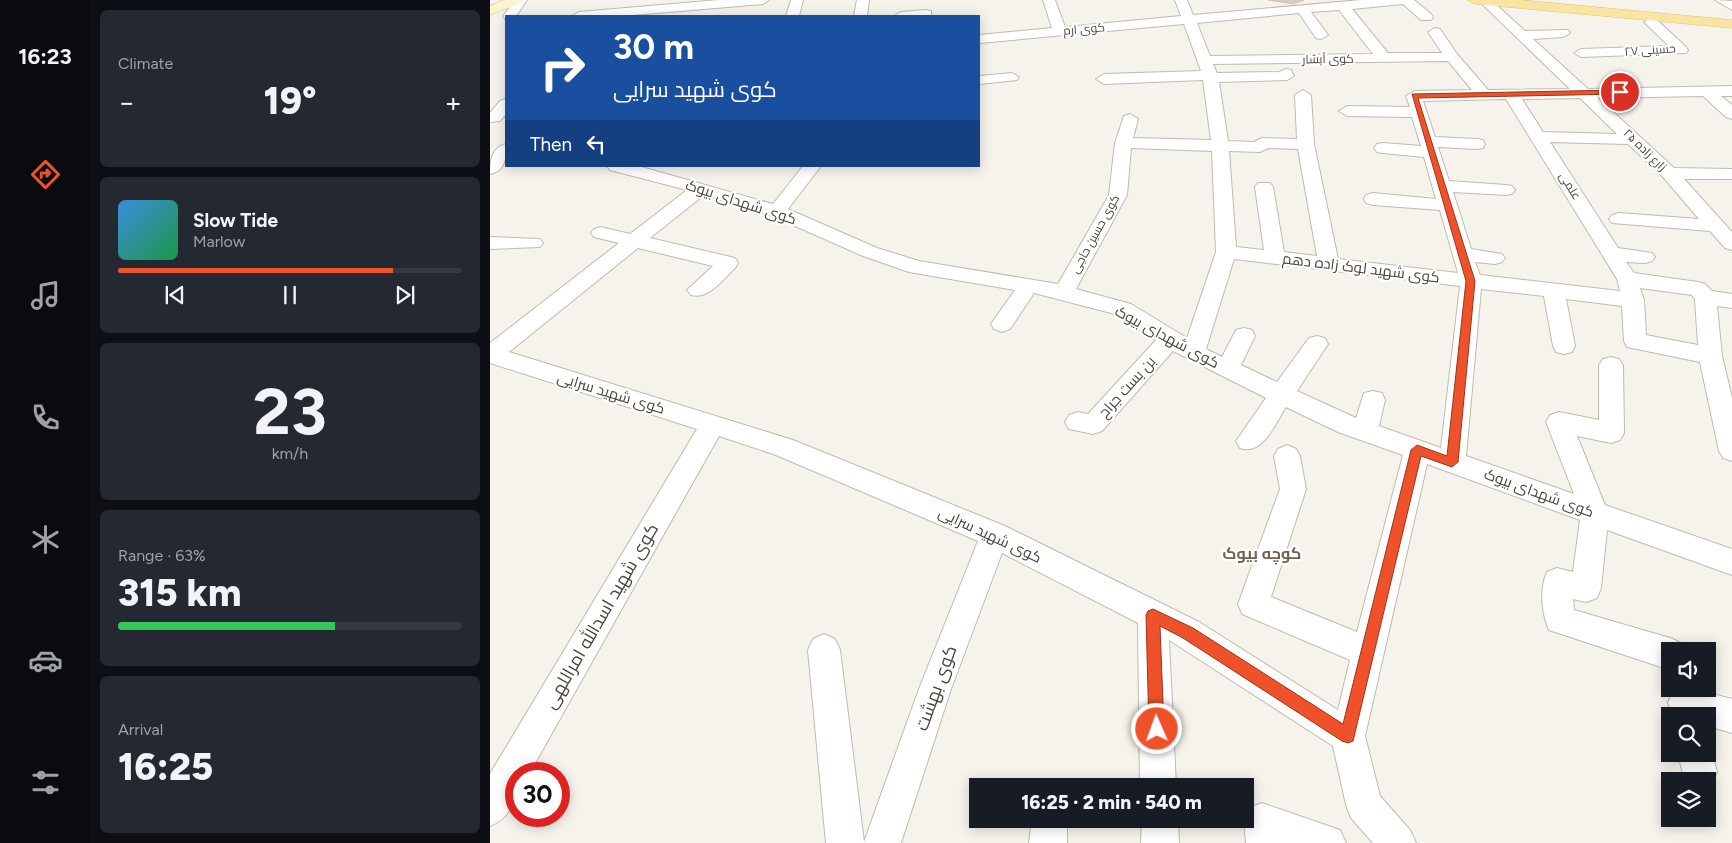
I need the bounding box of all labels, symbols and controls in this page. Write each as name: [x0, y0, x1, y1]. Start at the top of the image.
street label: کوی ارم: [1062, 20, 1106, 39]
text: 30 m: [613, 26, 694, 68]
icon: right: [530, 35, 595, 100]
street label: حسینی ۲۷: [1624, 41, 1676, 59]
text: 16:23: [18, 43, 72, 70]
street label: کوی آبشار: [1301, 52, 1354, 66]
text: Climate: [118, 54, 173, 73]
pin: [1599, 71, 1641, 113]
text: کوی شهید سرایی: [613, 76, 777, 103]
text: 19°: [263, 78, 317, 124]
icon: arrive: [1606, 78, 1634, 106]
text: −: [118, 85, 135, 119]
text: +: [445, 85, 462, 119]
street label: زارع زاده ۲۵: [1620, 126, 1669, 175]
icon: left: [582, 130, 610, 158]
text: Then: [530, 133, 572, 156]
icon: directions: [28, 157, 63, 192]
street label: علمی: [1556, 170, 1584, 202]
street label: کوی شهدای بیوک: [683, 176, 799, 229]
street label: کوی حسین حاجی: [1068, 192, 1122, 276]
text: Slow Tide: [193, 209, 278, 232]
text: Marlow: [193, 232, 245, 251]
street label: کوی شهید لوک زاده دهم: [1281, 249, 1441, 288]
icon: music: [28, 278, 63, 313]
icon: previous: [161, 281, 189, 309]
icon: pause: [276, 281, 304, 309]
icon: next: [391, 281, 419, 309]
street label: کوی شهدای بیوک: [1111, 302, 1222, 373]
street label: بن بست جراح: [1095, 353, 1161, 423]
street label: کوی شهید سرایی: [555, 368, 667, 419]
text: 23: [253, 372, 327, 450]
icon: phone: [28, 400, 63, 435]
text: km/h: [272, 444, 308, 463]
street label: کوی شهدای بیوک: [1481, 465, 1596, 522]
street label: کوی شهید سرایی: [935, 503, 1044, 568]
street label: کوی شهید اسدالله امراللهی: [538, 519, 663, 713]
icon: climate: [28, 522, 63, 557]
district label: کوچه بیوک: [1223, 544, 1301, 565]
text: Range · 63%: [118, 546, 206, 565]
text: 315 km: [118, 570, 241, 616]
street label: کوی بهشت: [910, 642, 962, 734]
map controls: [1661, 642, 1716, 827]
button: sound: [1661, 642, 1716, 697]
icon: car: [28, 643, 63, 678]
position arrow: [1130, 702, 1182, 754]
button: search: [1661, 707, 1716, 762]
text: Arrival: [118, 720, 163, 739]
text: 16:25: [118, 744, 213, 790]
speed limit sign: 30: [505, 762, 570, 827]
icon: filters: [28, 765, 63, 800]
button: layers: [1661, 772, 1716, 827]
text: 16:25 · 2 min · 540 m: [1021, 791, 1202, 814]

